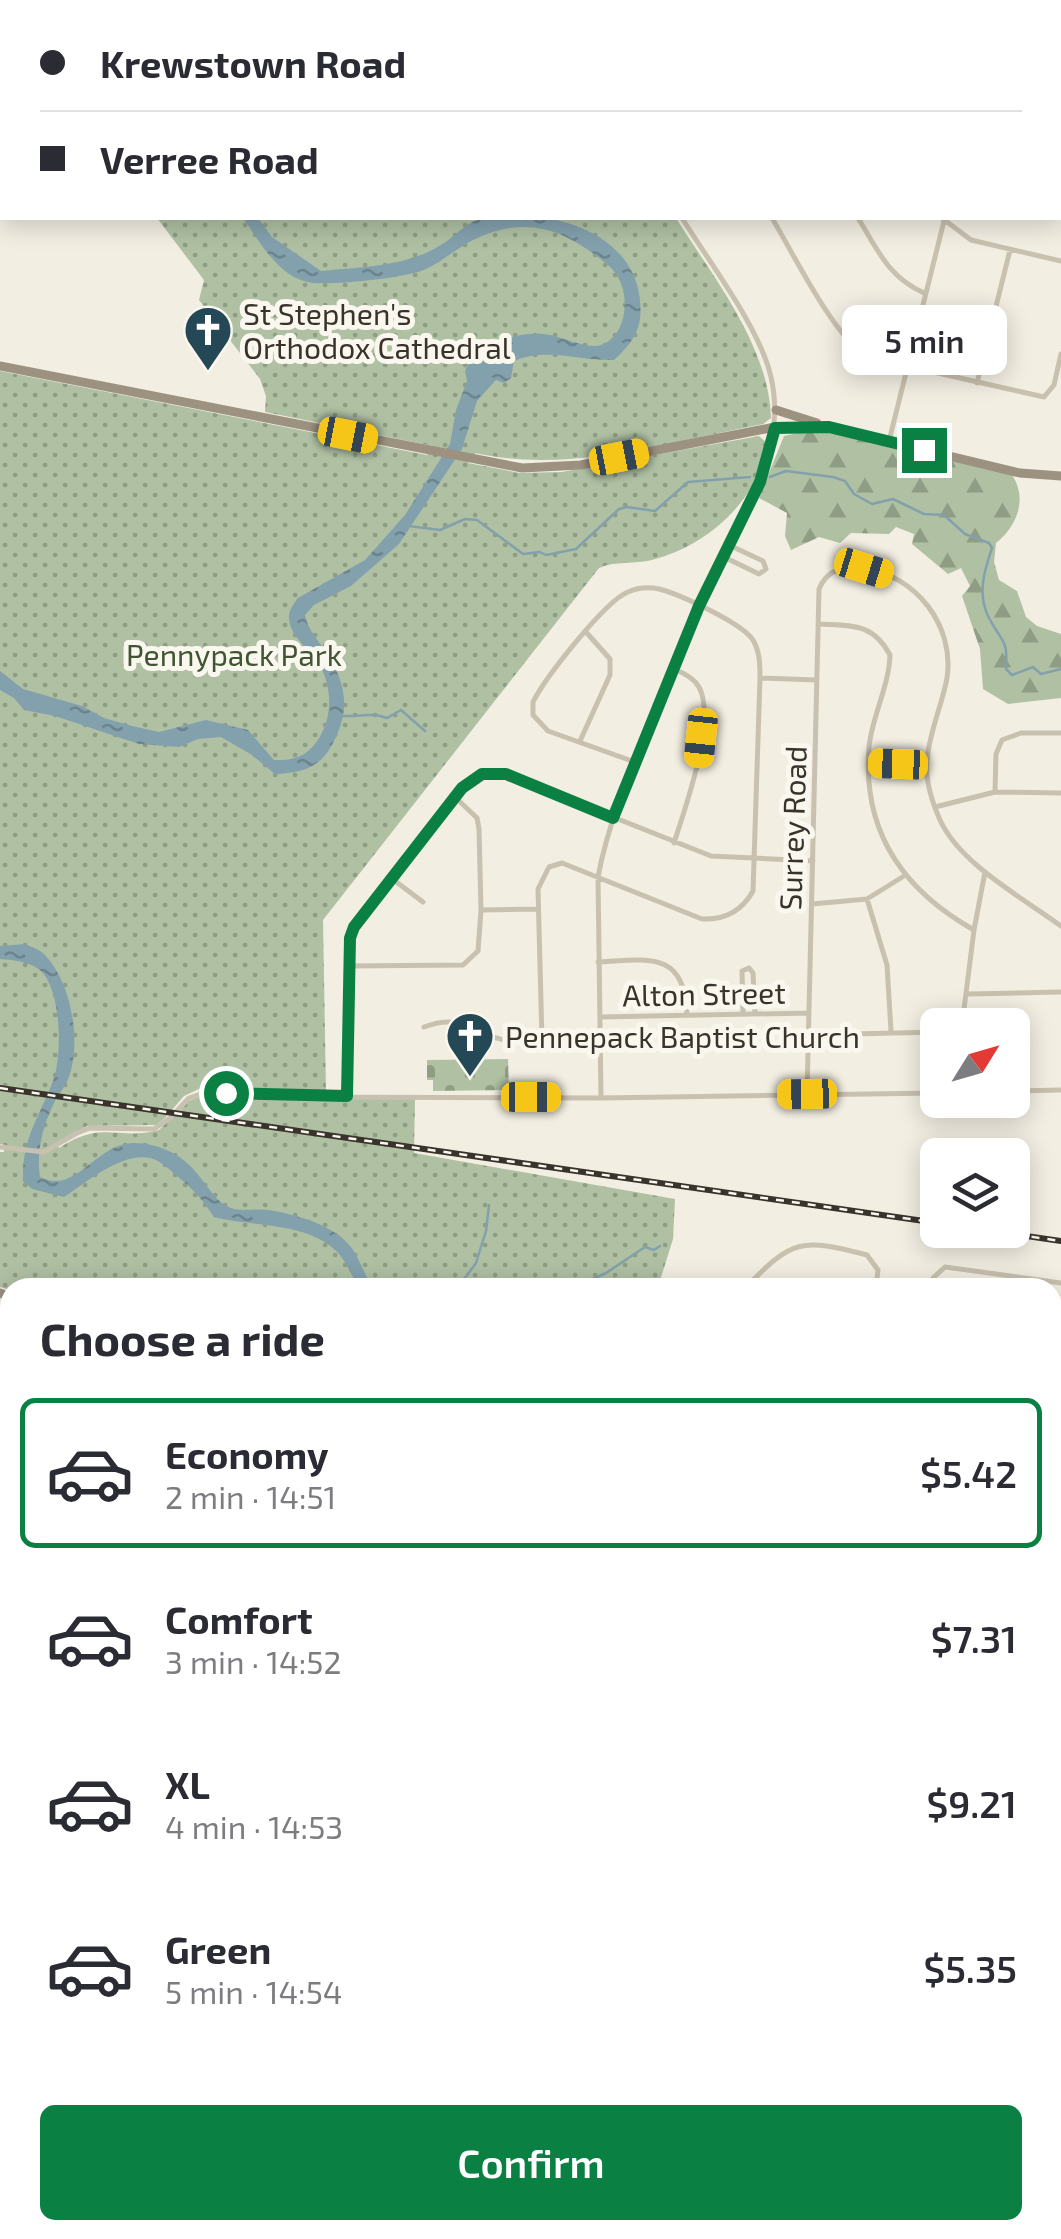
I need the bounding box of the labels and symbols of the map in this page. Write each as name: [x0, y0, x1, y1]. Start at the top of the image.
place label: St Stephen's Orthodox Cathedral: [243, 295, 511, 365]
church icon: St Stephen's Orthodox Cathedral: [182, 304, 234, 372]
callout: 5 min: [842, 305, 1006, 375]
car: [316, 415, 380, 455]
route end: [902, 428, 947, 473]
car: [587, 437, 651, 477]
car: [831, 545, 897, 591]
park label: Pennypack Park: [126, 636, 342, 672]
car: [683, 707, 719, 769]
street label: Surrey Road: [771, 745, 813, 911]
car: [867, 748, 929, 780]
street label: Alton Street: [622, 974, 786, 1012]
north arrow: [920, 1008, 1030, 1118]
church icon: Pennepack Baptist Church: [444, 1010, 496, 1078]
place label: Pennepack Baptist Church: [505, 1018, 860, 1054]
route start: [204, 1071, 249, 1116]
car: [777, 1078, 837, 1110]
car: [501, 1082, 561, 1112]

